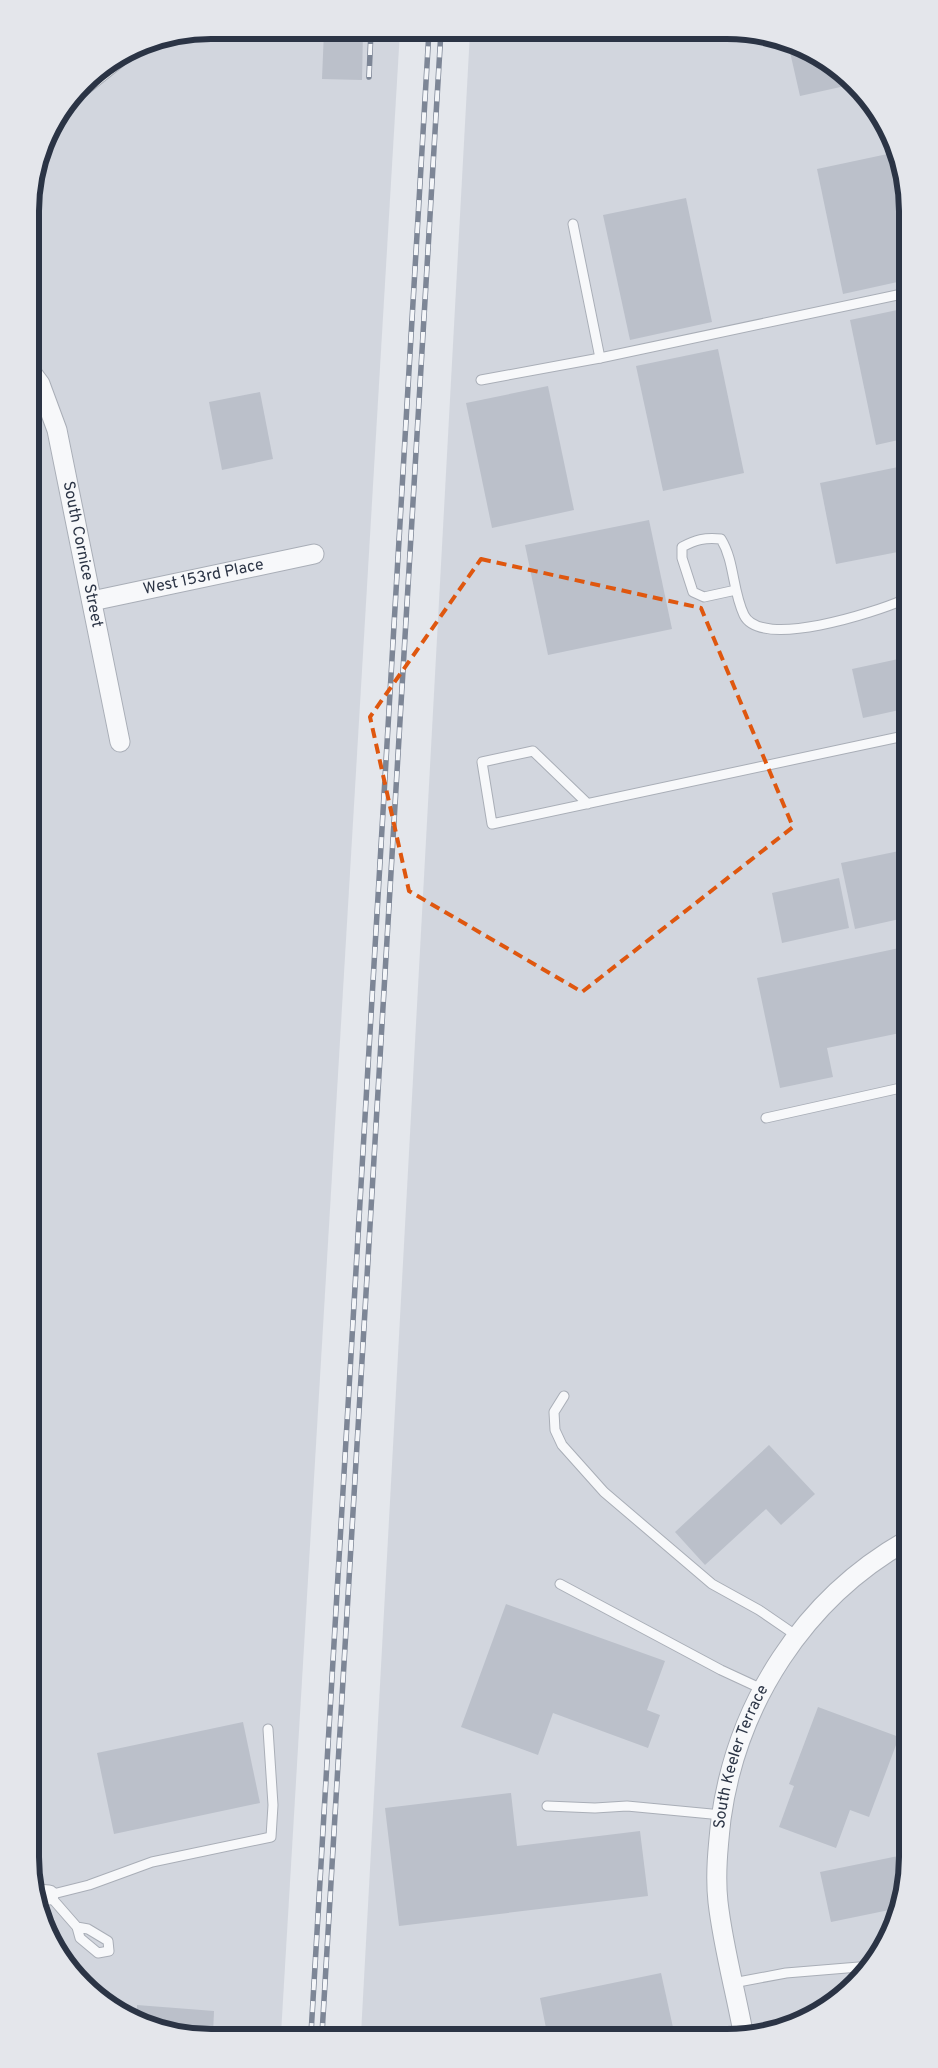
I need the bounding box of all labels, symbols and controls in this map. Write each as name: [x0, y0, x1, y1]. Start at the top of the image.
street label: South Cornice Street: [58, 479, 107, 629]
street label: West 153rd Place: [141, 555, 266, 600]
street label: South Keeler Terrace: [710, 1682, 773, 1830]

